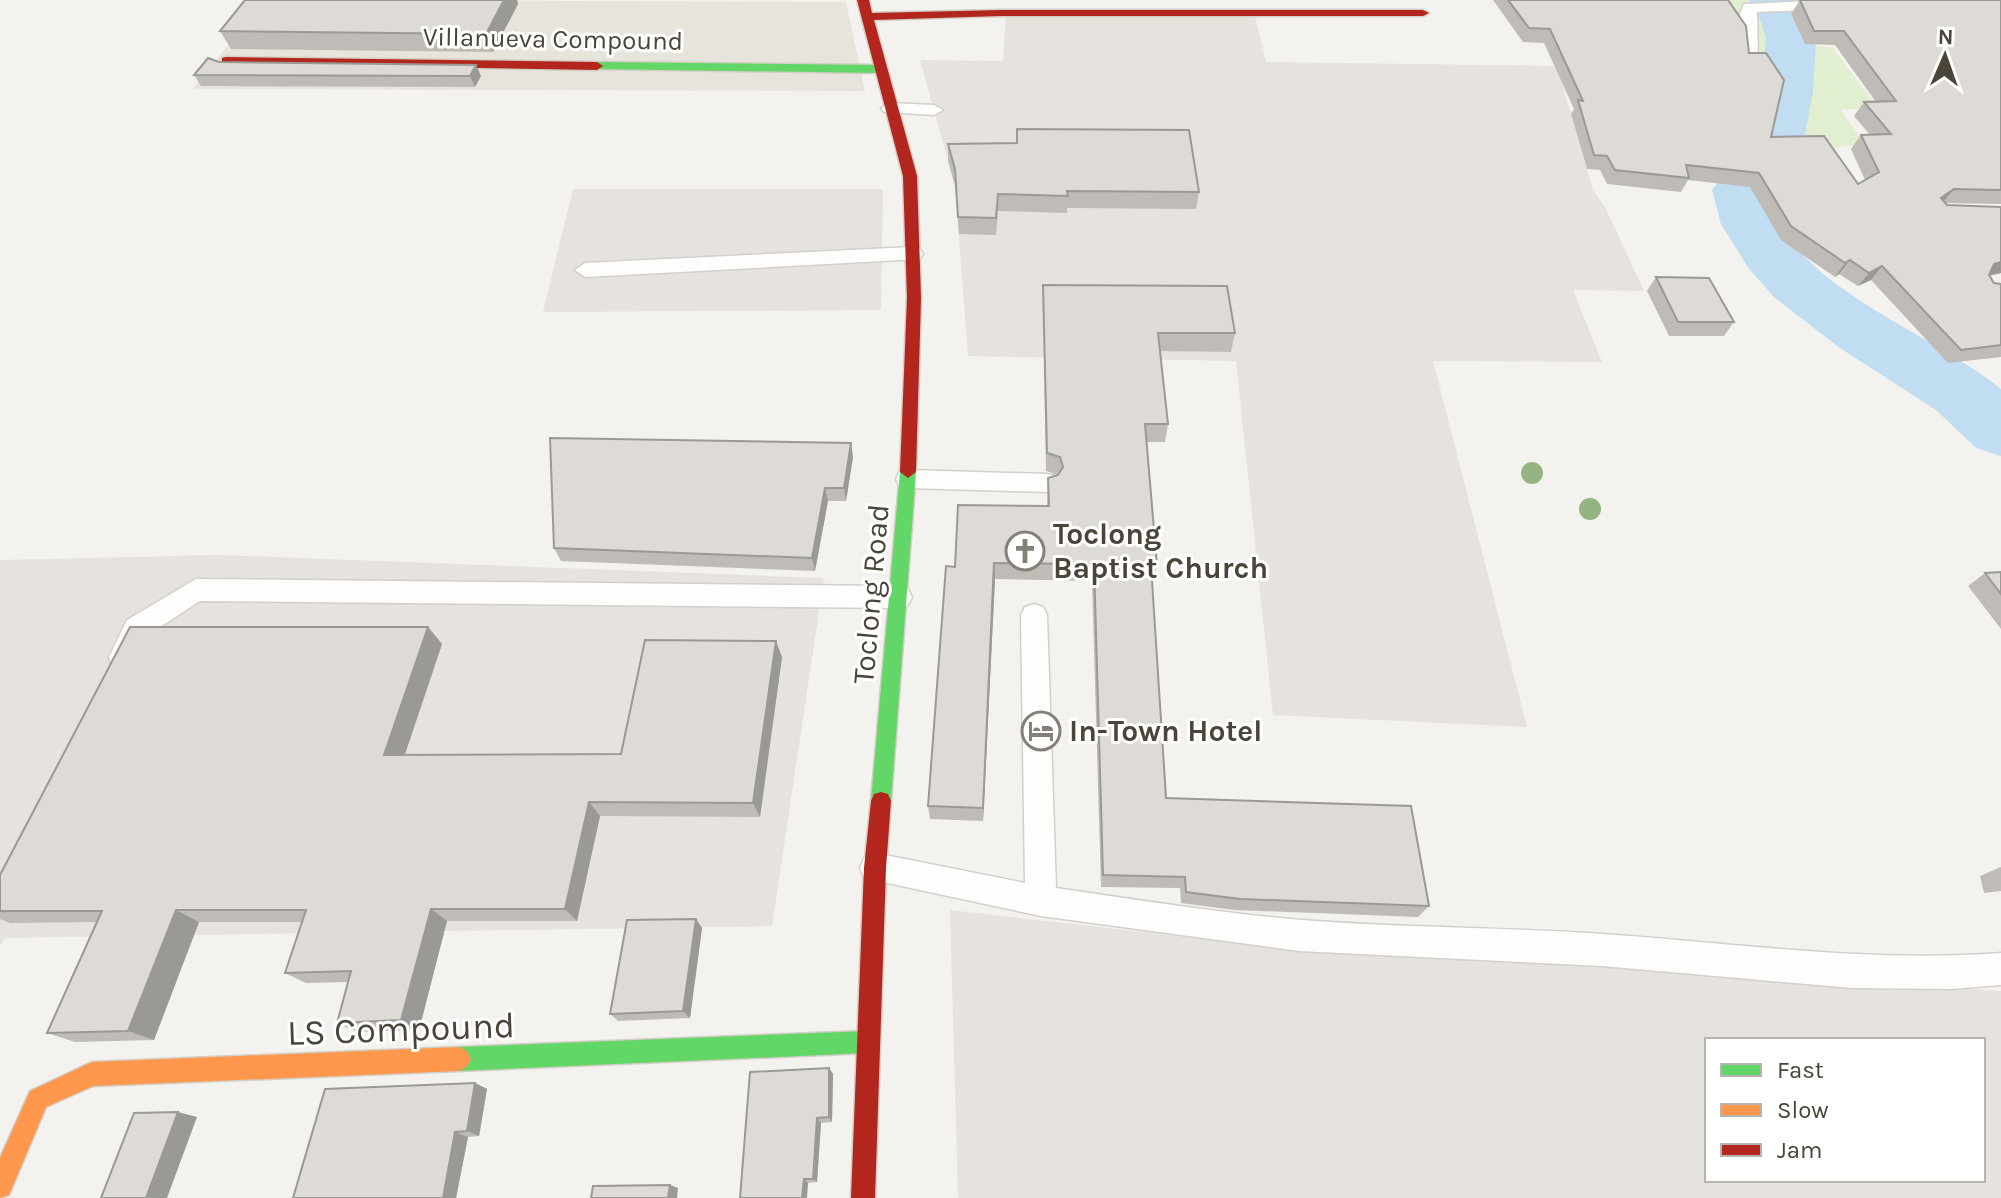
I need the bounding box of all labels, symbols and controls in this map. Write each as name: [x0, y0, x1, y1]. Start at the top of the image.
north arrow: [1905, 16, 1985, 96]
street label: Villanueva Compound: [423, 21, 683, 57]
text: N: [1937, 24, 1954, 50]
street label: Toclong Road: [845, 503, 897, 685]
place label: Toclong Baptist Church: [1053, 516, 1268, 586]
church icon: Toclong Baptist Church: [1004, 530, 1046, 572]
hotel icon: In-Town Hotel: [1020, 710, 1062, 752]
place label: In-Town Hotel: [1069, 713, 1262, 749]
street label: LS Compound: [286, 1004, 516, 1054]
legend: [1705, 1038, 1985, 1182]
text: Fast: [1777, 1056, 1824, 1084]
text: Slow: [1777, 1096, 1829, 1124]
text: Jam: [1777, 1136, 1822, 1164]

